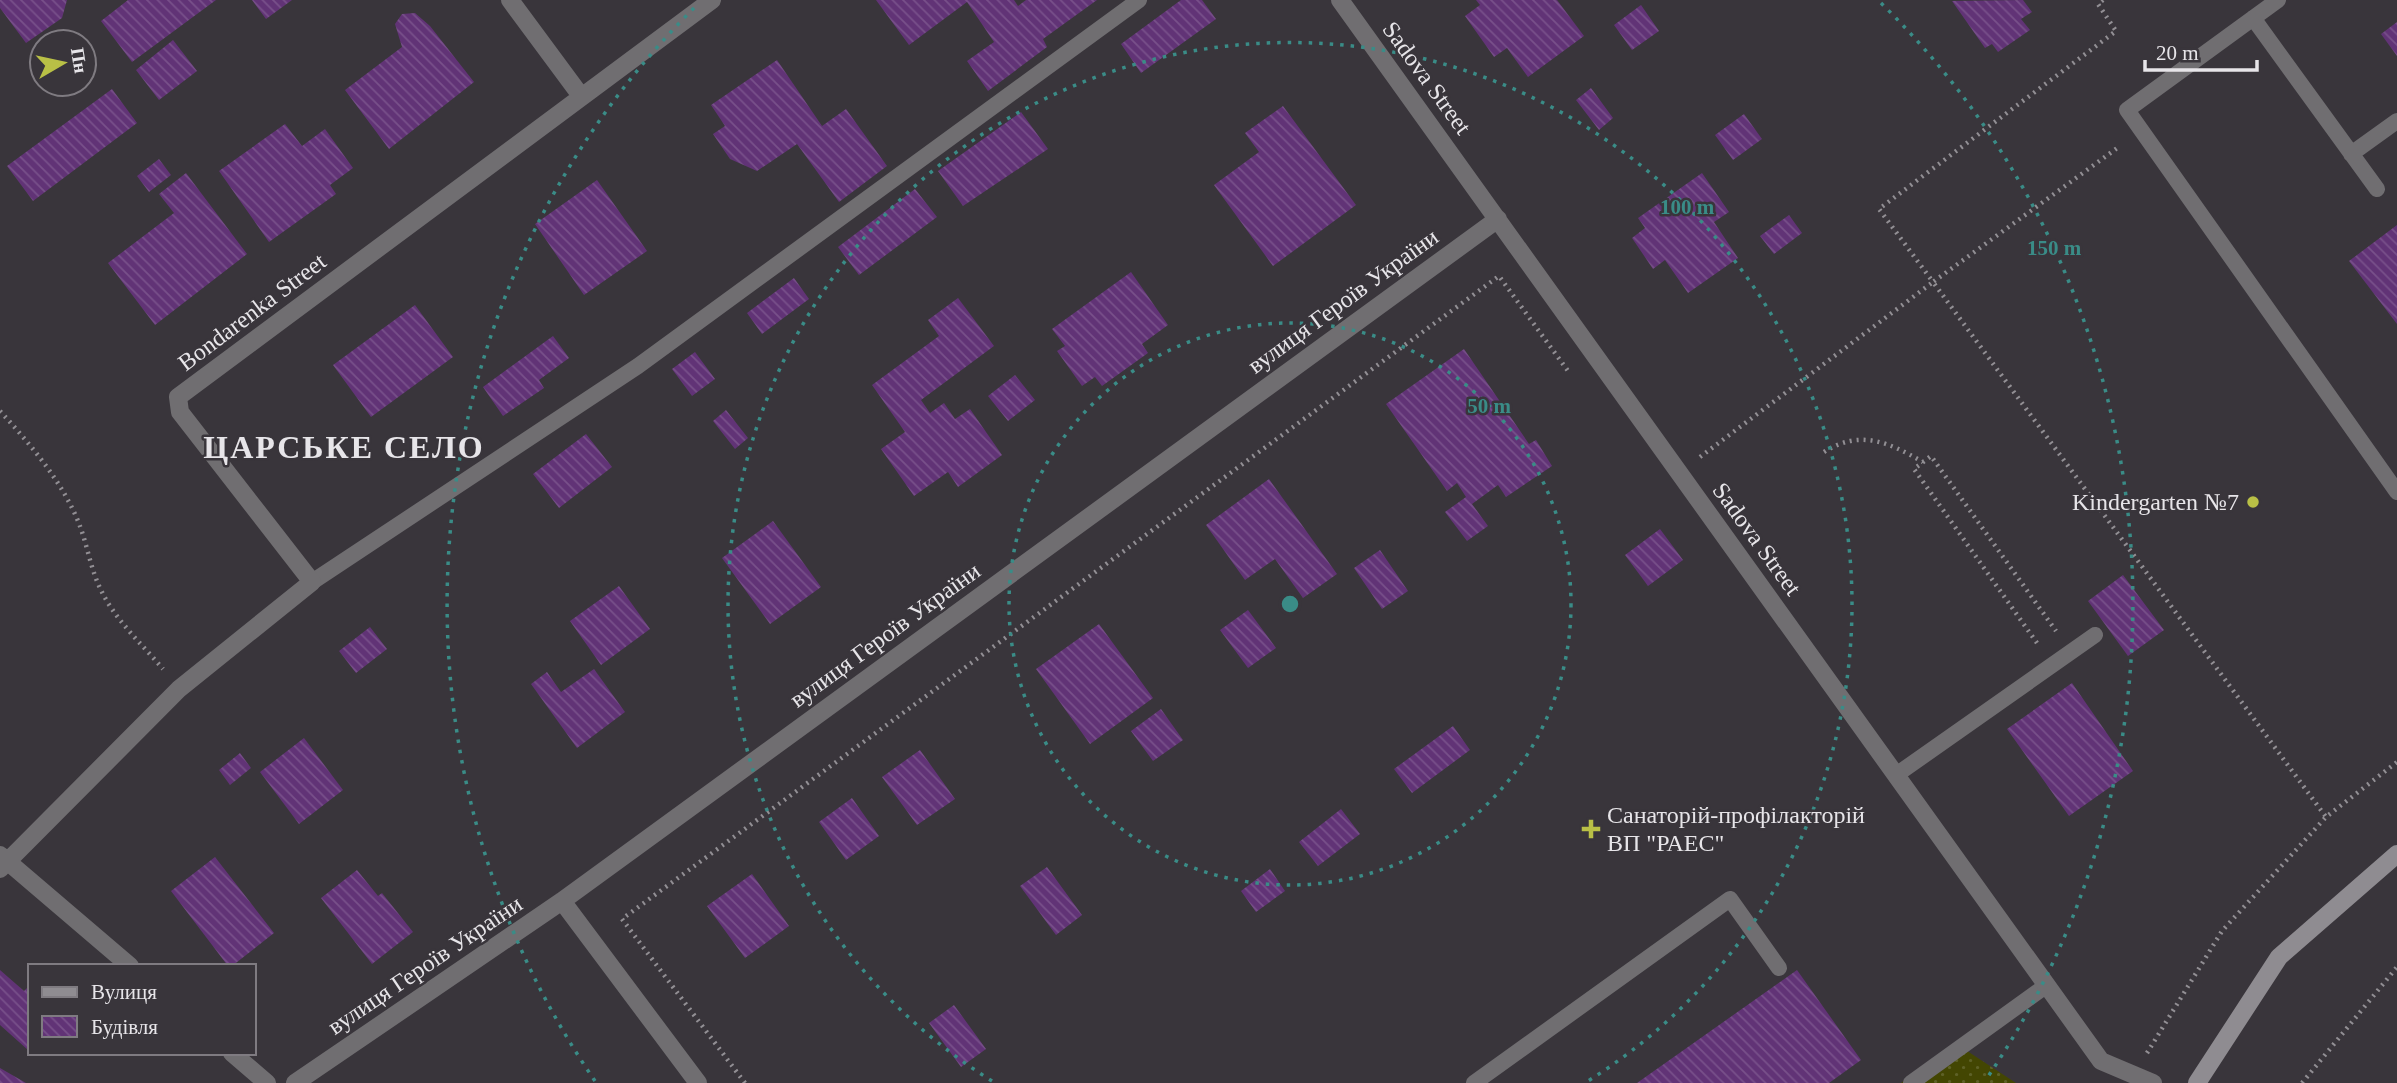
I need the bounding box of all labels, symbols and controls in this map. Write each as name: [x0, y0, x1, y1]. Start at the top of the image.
street label: Sadova Street: [1378, 17, 1477, 140]
north arrow: [28, 28, 98, 98]
scale bar: [2145, 28, 2257, 72]
text: 20 m: [2156, 41, 2199, 65]
text: Пн: [67, 46, 92, 75]
text: 100 m: [1660, 195, 1715, 219]
street label: вулиця Героїв України: [1243, 223, 1443, 379]
text: 150 m: [2027, 236, 2082, 260]
street label: Bondarenka Street: [173, 248, 331, 376]
text: 50 m: [1467, 394, 1511, 418]
district label: ЦАРСЬКЕ СЕЛО: [203, 429, 485, 465]
street label: Sadova Street: [1708, 478, 1807, 601]
place label: Kindergarten №7: [2072, 489, 2239, 515]
marker: Kindergarten №7: [2245, 494, 2261, 510]
street label: вулиця Героїв України: [785, 557, 985, 713]
centre of rings: [1278, 592, 1302, 616]
place label: Санаторій-профілакторій ВП "РАЕС": [1607, 802, 1865, 856]
marker: Санаторій-профілакторій ВП "РАЕС": [1581, 819, 1601, 839]
street label: вулиця Героїв України: [323, 890, 527, 1040]
legend: [28, 964, 256, 1055]
text: Вулиця: [91, 980, 157, 1004]
text: Будівля: [91, 1015, 158, 1039]

